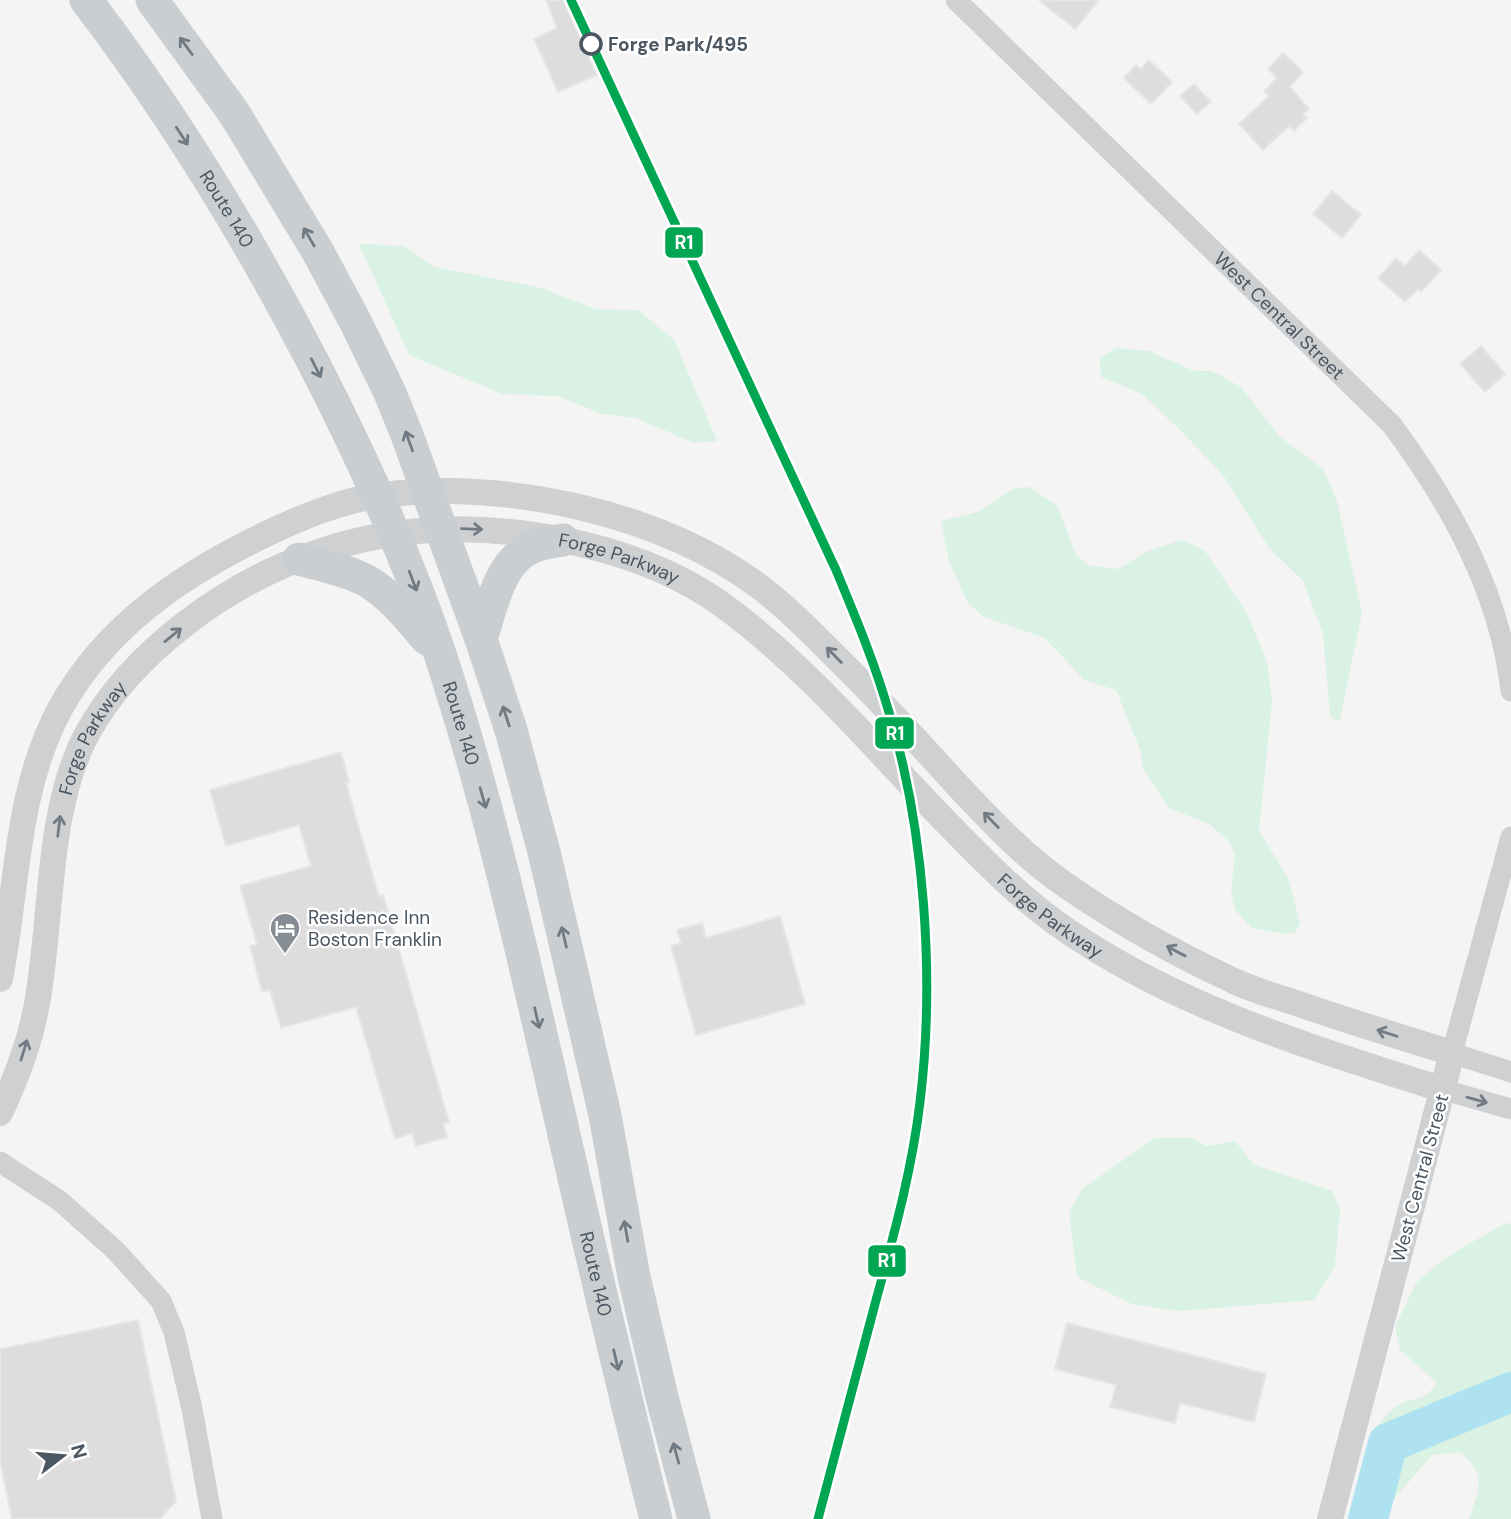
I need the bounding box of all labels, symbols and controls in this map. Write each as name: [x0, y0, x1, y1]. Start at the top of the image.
place label: Forge Park/495: [608, 32, 748, 57]
marker: Forge Park/495: [580, 33, 602, 55]
one-way arrow: [179, 37, 193, 56]
one-way arrow: [175, 125, 189, 145]
street label: Route 140: [194, 165, 260, 252]
line badge: R1: [664, 226, 704, 259]
one-way arrow: [302, 228, 316, 248]
text: R1: [675, 230, 693, 255]
street label: West Central Street: [1209, 246, 1350, 385]
one-way arrow: [309, 357, 323, 378]
one-way arrow: [402, 431, 414, 453]
one-way arrow: [460, 523, 483, 536]
street label: Forge Parkway: [556, 527, 684, 590]
one-way arrow: [407, 570, 420, 592]
one-way arrow: [163, 628, 181, 643]
one-way arrow: [826, 647, 843, 664]
street label: Forge Parkway: [52, 675, 132, 798]
street label: Route 140: [437, 678, 486, 768]
one-way arrow: [499, 705, 511, 727]
line badge: R1: [874, 716, 915, 750]
text: R1: [886, 721, 904, 746]
one-way arrow: [478, 786, 491, 808]
one-way arrow: [982, 812, 999, 829]
one-way arrow: [53, 815, 66, 837]
street label: Forge Parkway: [992, 867, 1108, 964]
place label: Residence Inn Boston Franklin: [308, 905, 442, 952]
hotel icon: Residence Inn Boston Franklin: [268, 911, 302, 955]
one-way arrow: [557, 926, 570, 949]
one-way arrow: [1166, 943, 1187, 957]
one-way arrow: [532, 1007, 545, 1029]
one-way arrow: [1377, 1025, 1399, 1038]
one-way arrow: [19, 1039, 32, 1061]
street label: West Central Street: [1386, 1091, 1454, 1265]
one-way arrow: [1466, 1094, 1488, 1107]
one-way arrow: [619, 1220, 632, 1243]
street label: Route 140: [574, 1229, 618, 1319]
line badge: R1: [867, 1244, 907, 1278]
text: R1: [878, 1248, 896, 1273]
one-way arrow: [609, 1348, 623, 1371]
north arrow: [28, 1421, 98, 1491]
text: N: [65, 1441, 93, 1462]
one-way arrow: [669, 1442, 682, 1465]

